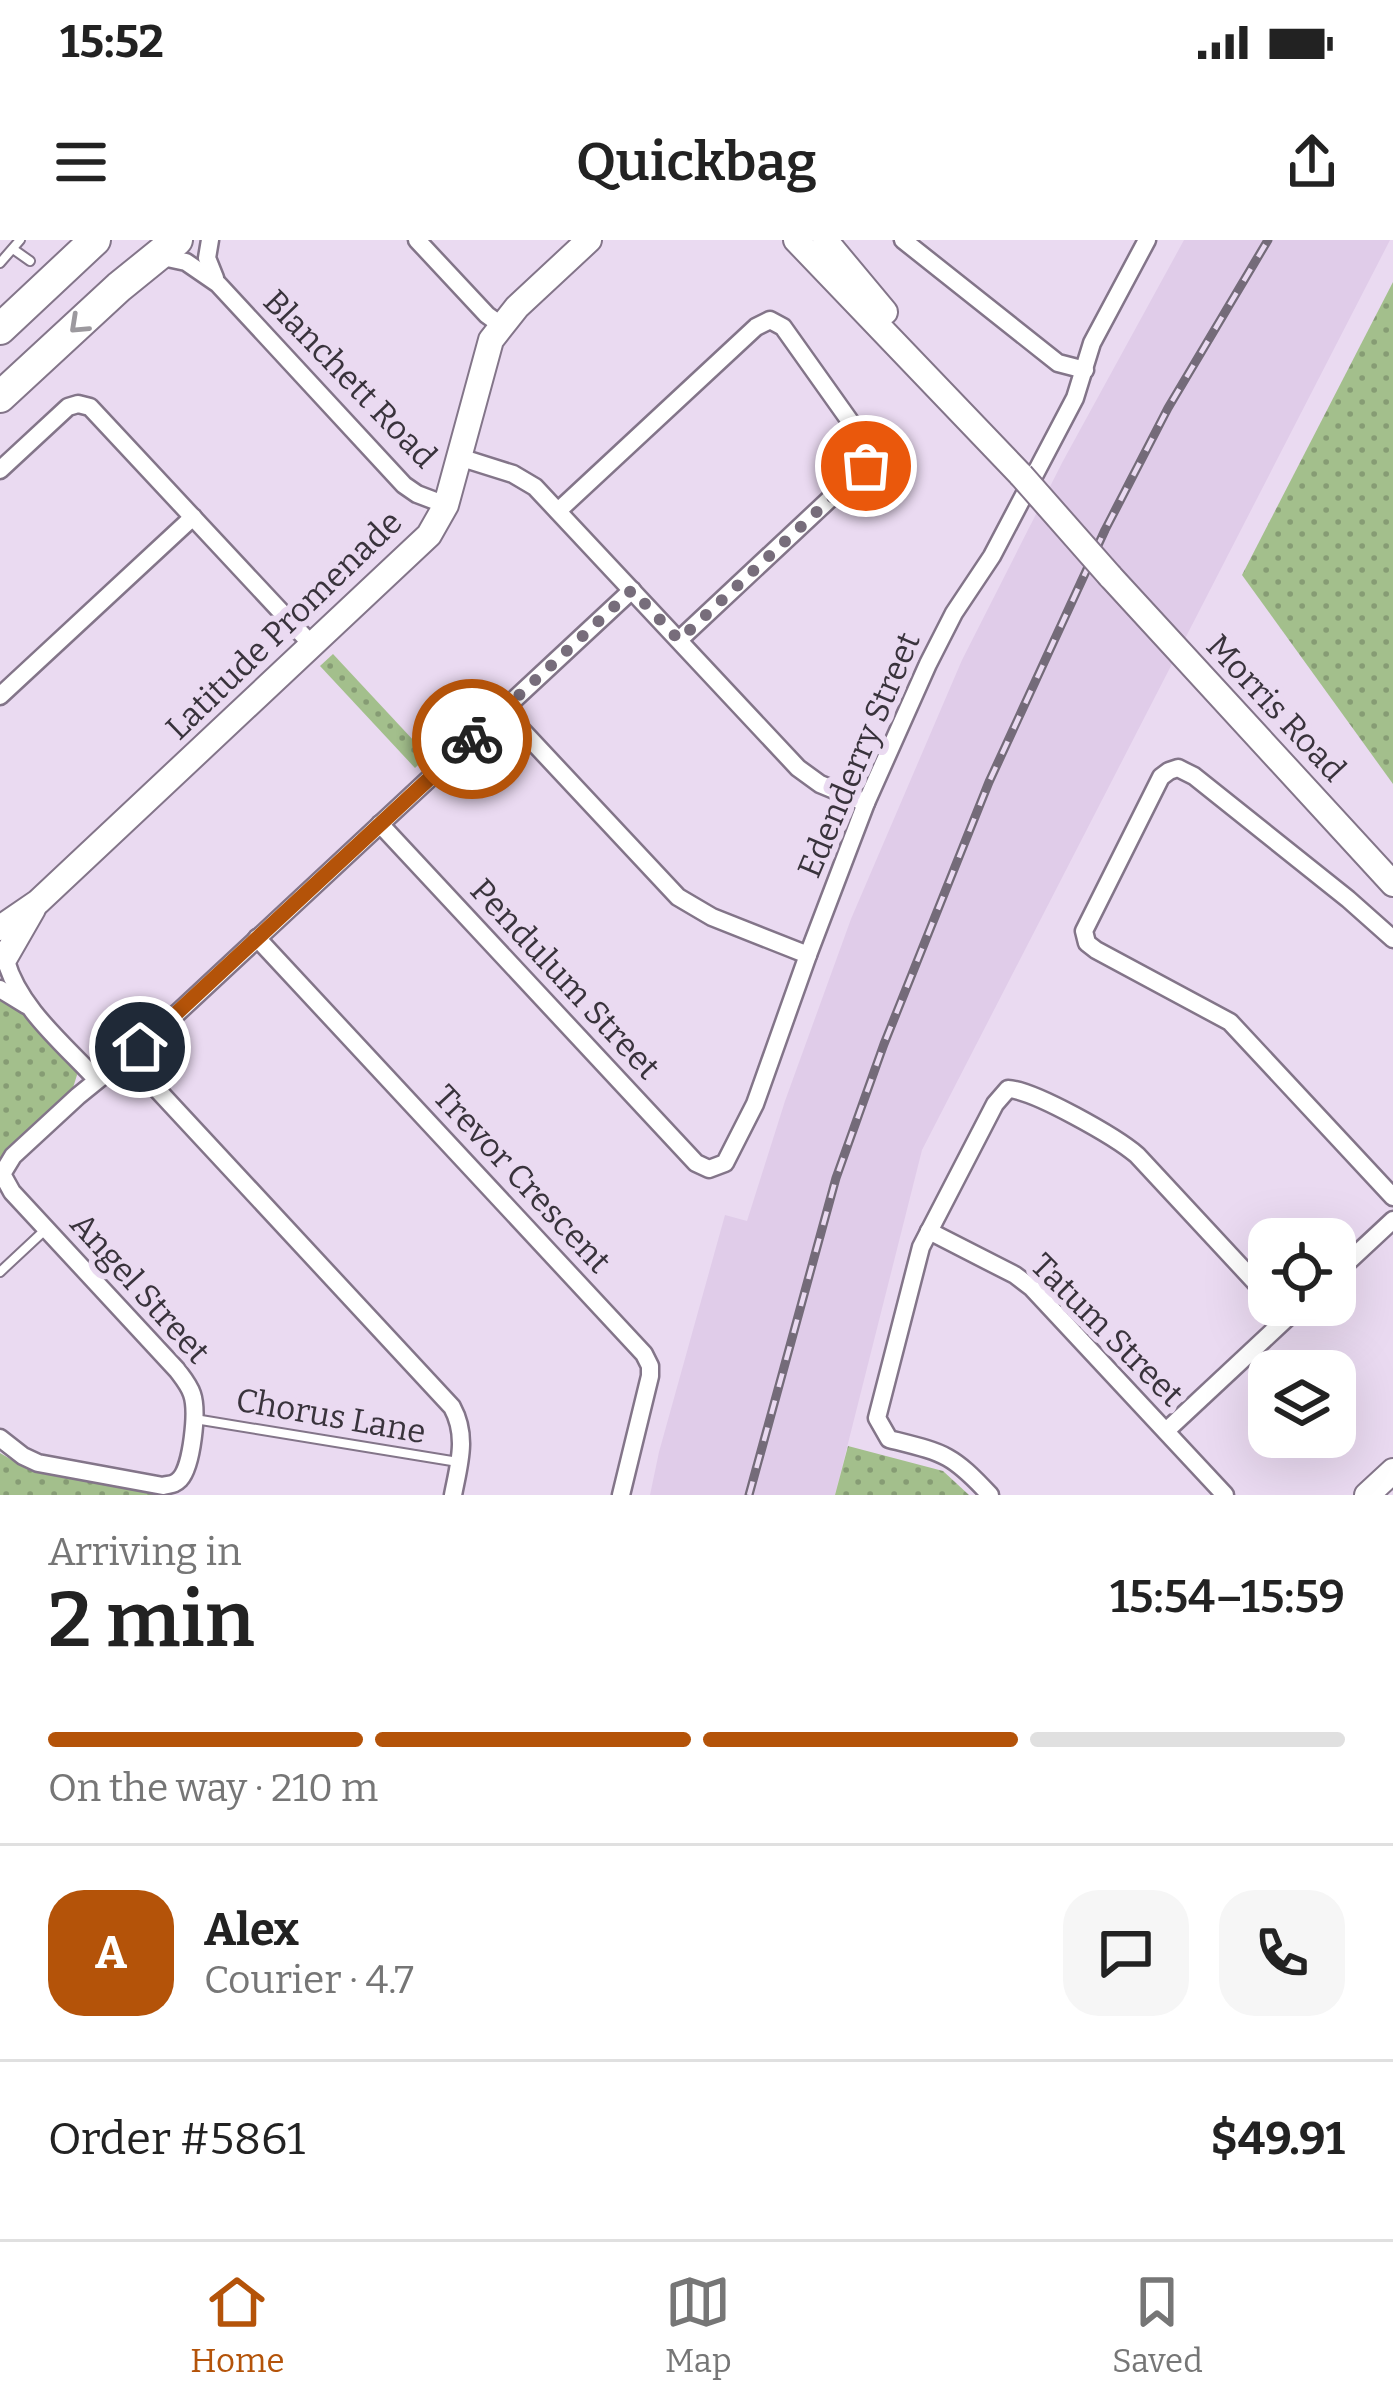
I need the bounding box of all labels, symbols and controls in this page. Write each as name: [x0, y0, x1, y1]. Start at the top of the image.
text: 15:52: [60, 15, 164, 69]
icon: menu: [48, 129, 114, 195]
icon: share: [1279, 129, 1345, 195]
text: Quickbag: [576, 130, 817, 194]
street label: Blanchett Road: [255, 282, 445, 476]
one-way arrow: [70, 311, 91, 332]
pin: [815, 415, 917, 517]
icon: bag: [833, 433, 899, 499]
street label: Latitude Promenade: [158, 502, 410, 748]
street label: Edenderry Street: [789, 626, 929, 884]
street label: Morris Road: [1198, 626, 1354, 790]
courier: [412, 679, 532, 799]
icon: bike: [439, 706, 505, 772]
street label: Pendulum Street: [462, 871, 668, 1087]
pin: [89, 996, 191, 1098]
icon: home: [107, 1014, 173, 1080]
street label: Trevor Crescent: [425, 1077, 619, 1281]
street label: Angel Street: [62, 1204, 218, 1372]
map controls: [1248, 1218, 1356, 1458]
button: locate: [1248, 1218, 1356, 1326]
street label: Tatum Street: [1022, 1245, 1192, 1415]
button: layers: [1248, 1350, 1356, 1458]
street label: Chorus Lane: [233, 1380, 429, 1452]
text: Arriving in: [48, 1529, 242, 1575]
text: 15:54–15:59: [1110, 1570, 1345, 1624]
text: 2 min: [48, 1573, 255, 1667]
text: On the way · 210 m: [48, 1765, 378, 1811]
button: chat: [1063, 1890, 1189, 2016]
button: phone: [1219, 1890, 1345, 2016]
text: Alex: [204, 1903, 299, 1957]
text: A: [95, 1926, 127, 1980]
text: Courier · 4.7: [204, 1957, 414, 2003]
text: Order #5861: [48, 2112, 305, 2166]
text: $49.91: [1210, 2112, 1345, 2166]
tab: Home: [190, 2269, 284, 2381]
tab: Map: [665, 2269, 732, 2381]
tab: Saved: [1112, 2269, 1203, 2381]

